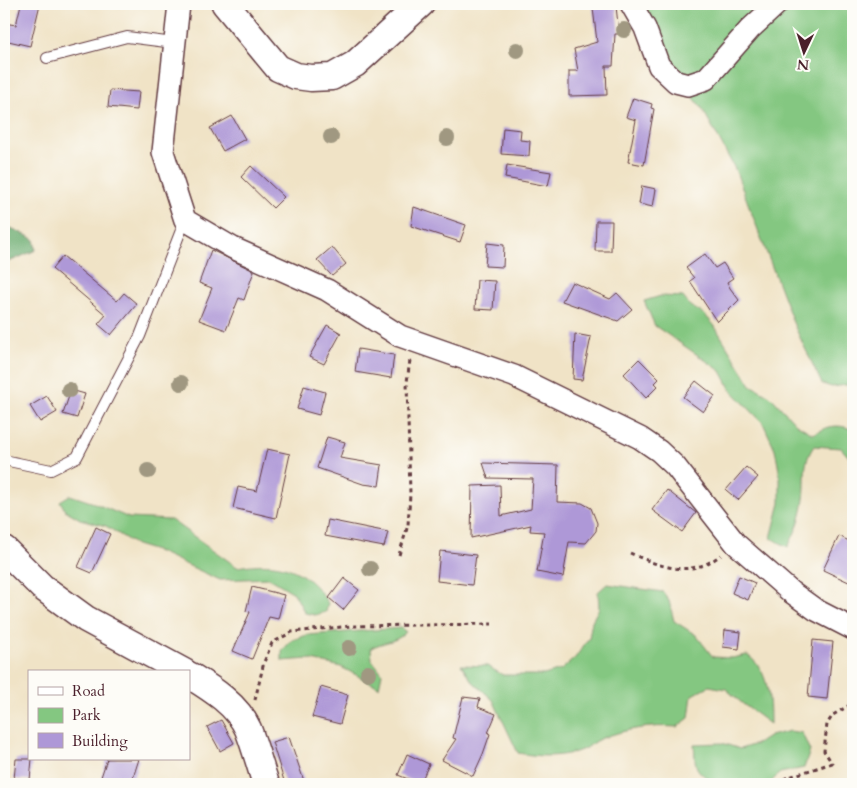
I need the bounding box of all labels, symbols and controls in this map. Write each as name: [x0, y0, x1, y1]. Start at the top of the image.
north arrow: [780, 28, 830, 78]
text: N: [796, 55, 810, 74]
legend: [28, 670, 190, 760]
text: Road: [72, 681, 105, 701]
text: Park: [72, 705, 101, 725]
text: Building: [72, 731, 128, 751]

